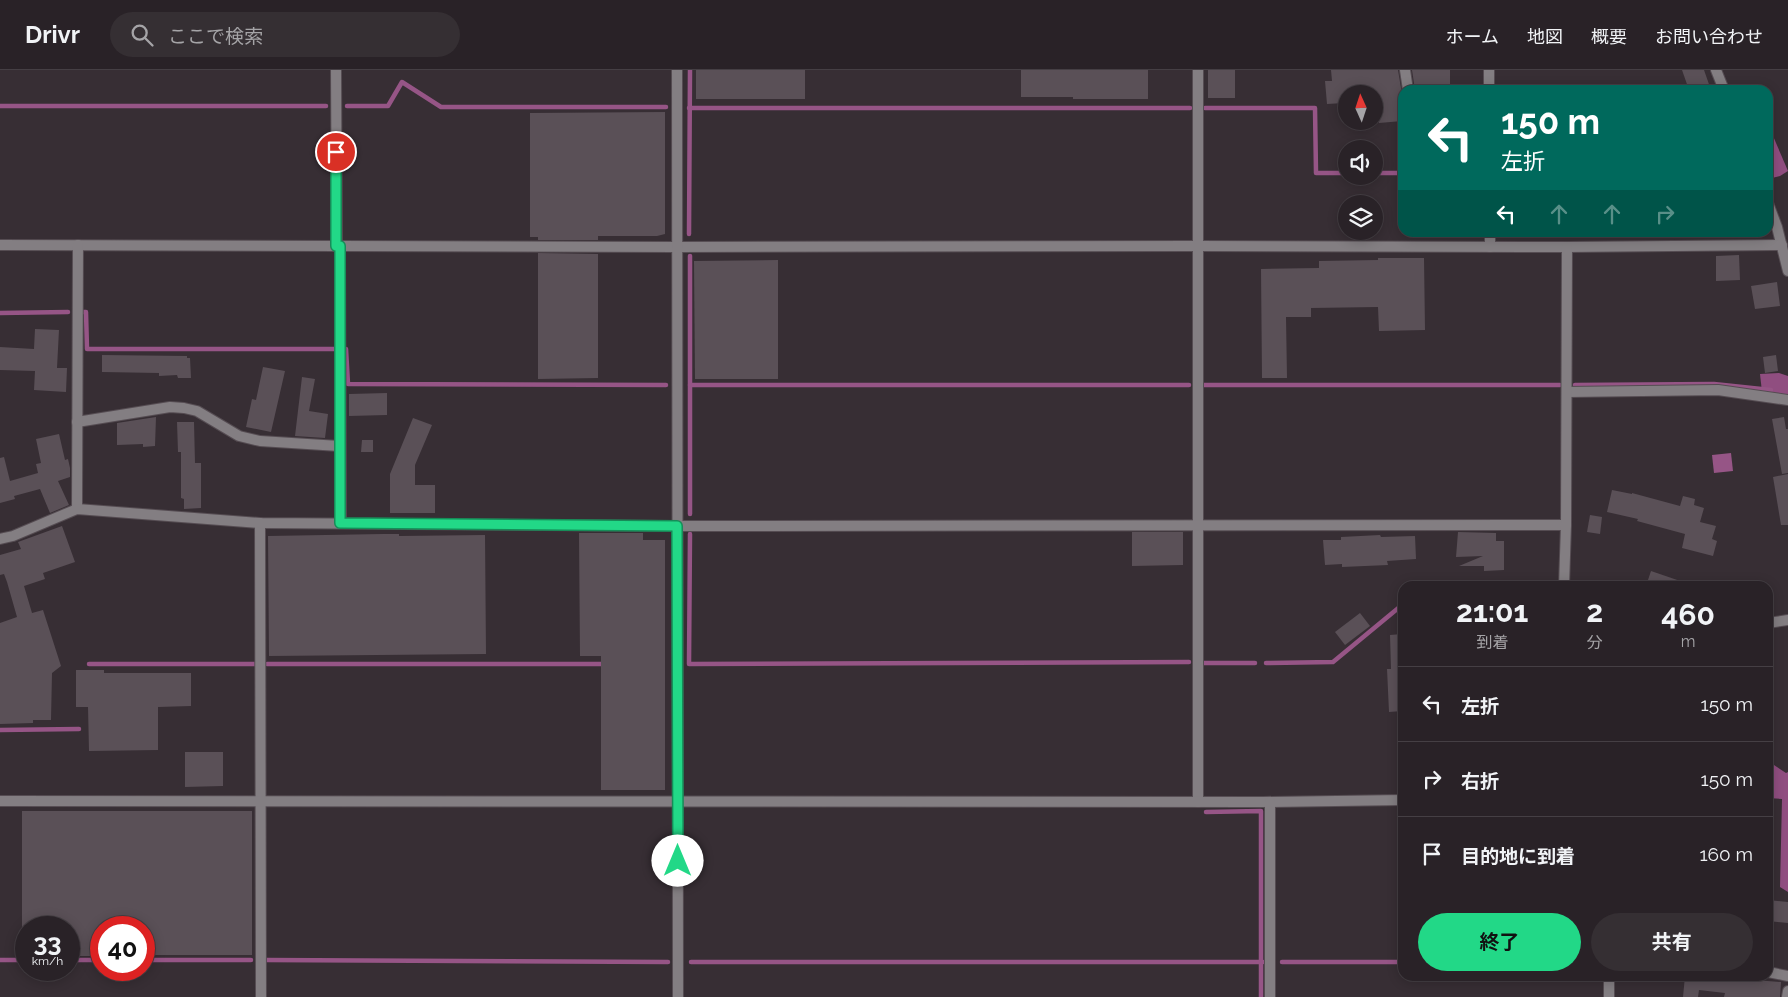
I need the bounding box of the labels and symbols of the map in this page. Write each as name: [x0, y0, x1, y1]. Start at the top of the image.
north arrow: [1338, 85, 1382, 130]
pin: [315, 131, 357, 173]
position arrow: [651, 834, 703, 886]
speed limit sign: 40: [90, 916, 155, 981]

